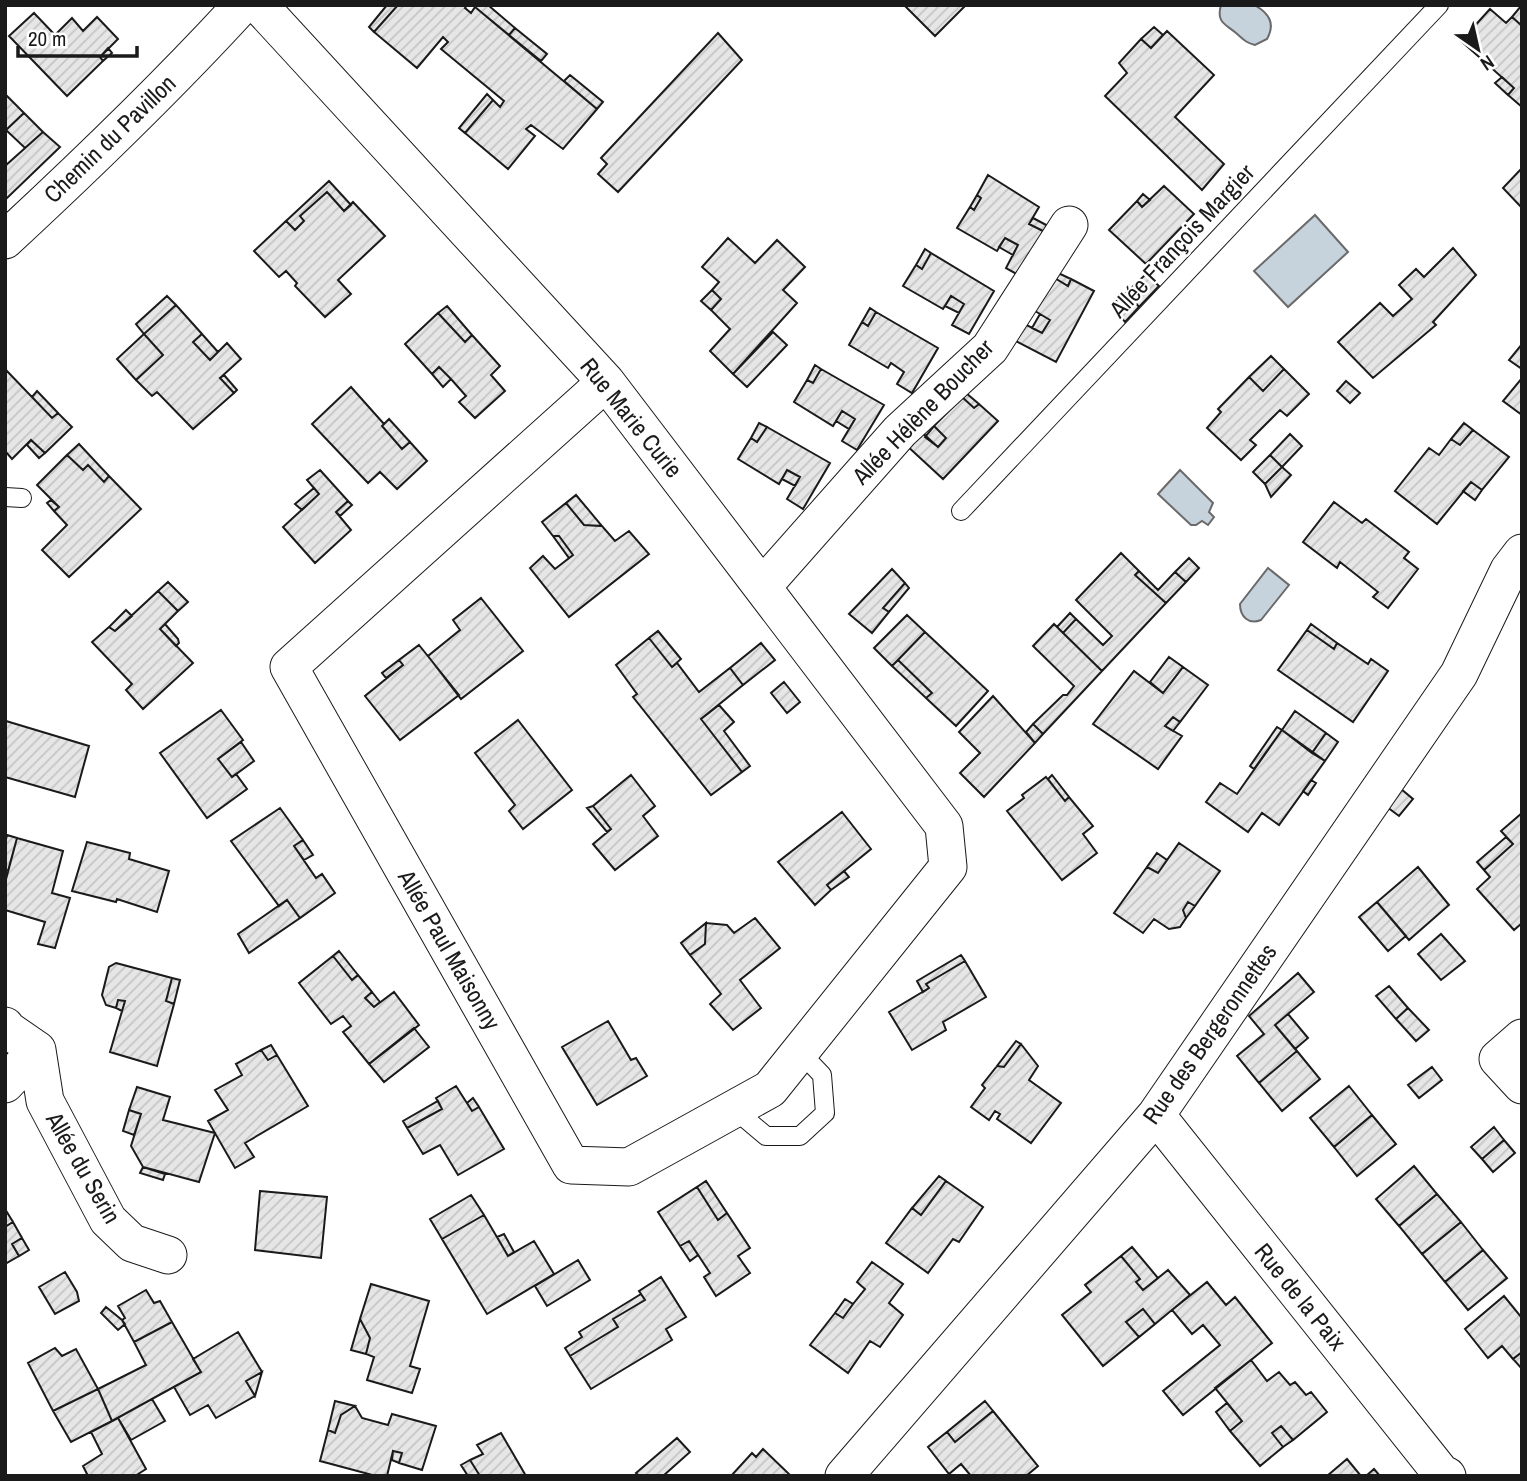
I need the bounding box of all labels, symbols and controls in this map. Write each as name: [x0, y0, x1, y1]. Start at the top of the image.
scale bar: [18, 14, 136, 58]
north arrow: [1443, 14, 1513, 84]
text: 20 m: [28, 24, 66, 53]
text: N: [1476, 49, 1499, 77]
street label: Chemin du Pavillon: [36, 67, 182, 209]
street label: Allée François Margier: [1101, 156, 1261, 325]
street label: Allée Hélène Boucher: [844, 331, 1000, 492]
street label: Rue Marie Curie: [574, 351, 690, 484]
street label: Allée Paul Maisonny: [391, 863, 509, 1035]
street label: Rue des Bergeronnettes: [1135, 937, 1283, 1130]
street label: Allée du Serin: [39, 1105, 129, 1229]
street label: Rue de la Paix: [1248, 1236, 1354, 1357]

